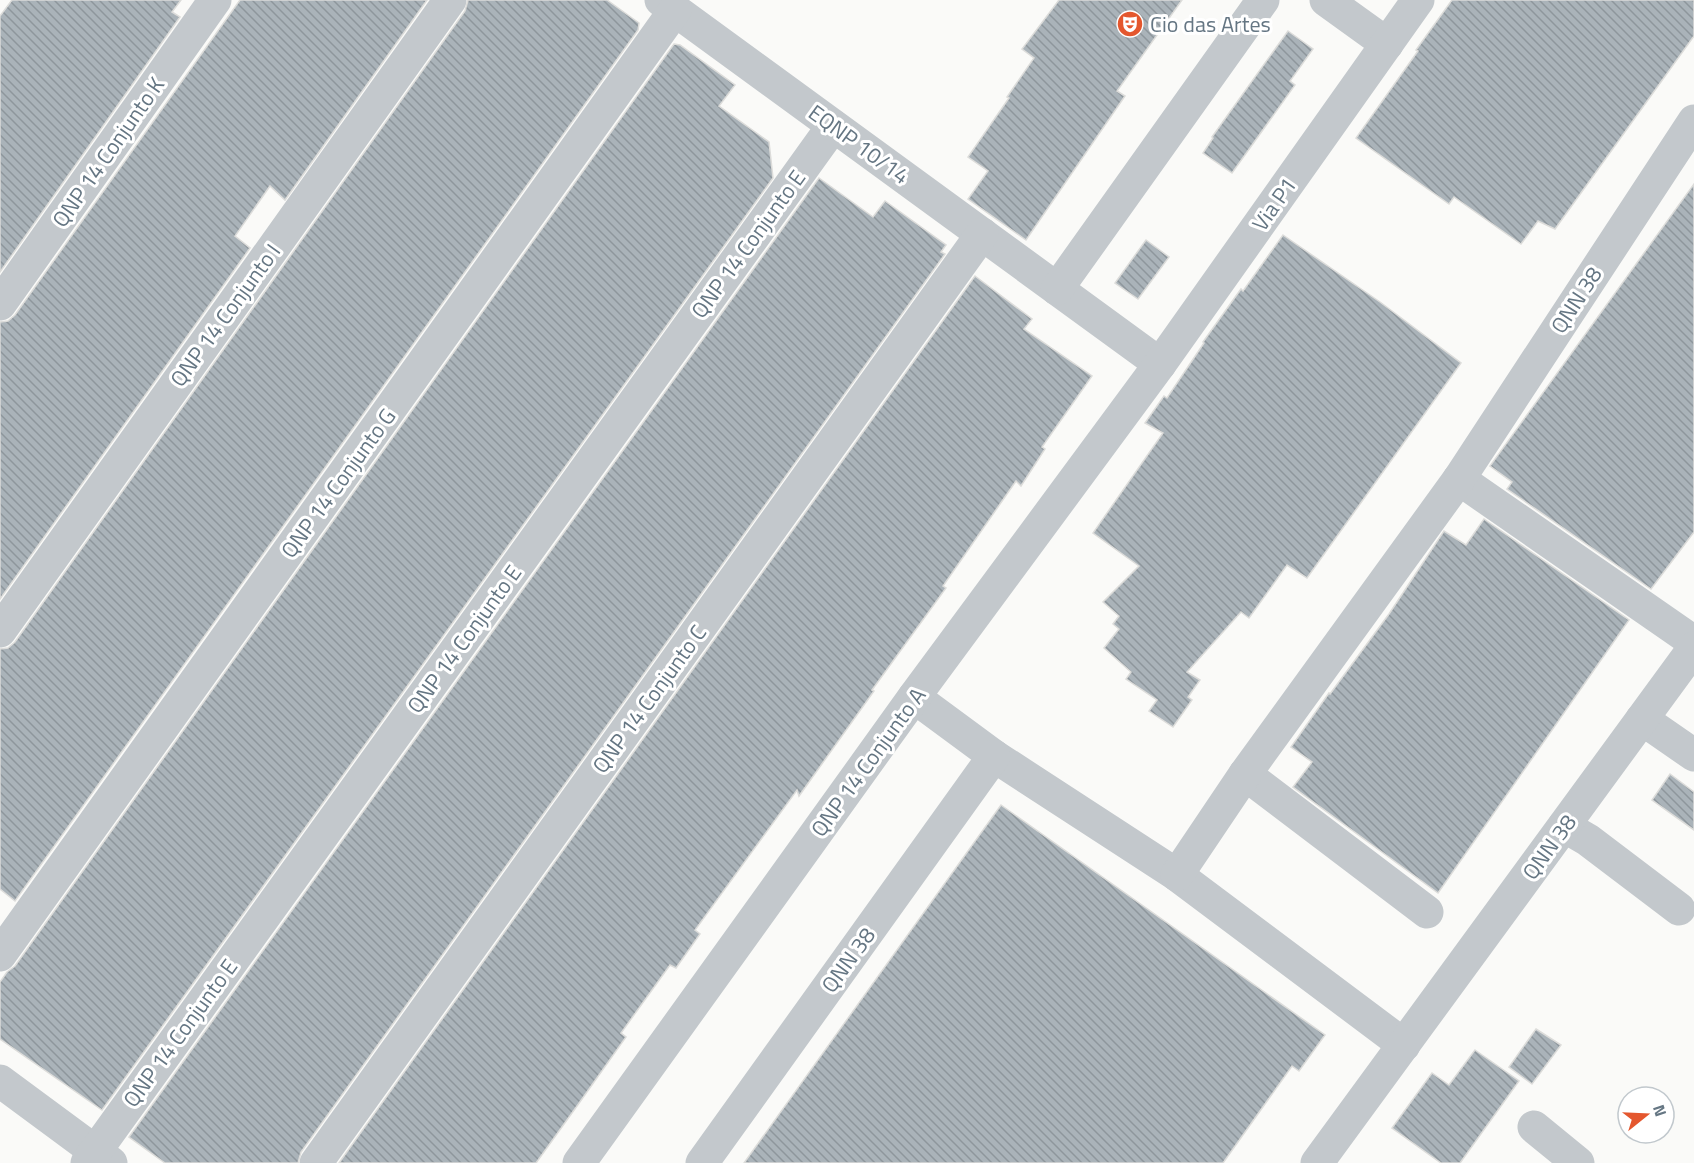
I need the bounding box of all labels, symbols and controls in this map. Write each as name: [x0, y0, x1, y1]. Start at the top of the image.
place label: Cio das Artes: [1150, 7, 1271, 41]
theatre icon: Cio das Artes: [1115, 9, 1145, 39]
street label: QNP 14 Conjunto K: [43, 69, 173, 234]
street label: EQNP 10/14: [801, 96, 917, 192]
street label: QNP 14 Conjunto E: [682, 163, 814, 325]
street label: Via P1: [1243, 170, 1305, 238]
street label: QNP 14 Conjunto I: [161, 236, 289, 394]
street label: QNN 38: [1542, 260, 1610, 340]
street label: QNP 14 Conjunto G: [272, 401, 404, 565]
street label: QNP 14 Conjunto E: [398, 558, 530, 720]
street label: QNP 14 Conjunto C: [583, 618, 715, 780]
street label: QNP 14 Conjunto A: [802, 680, 934, 844]
street label: QNN 38: [1514, 807, 1584, 887]
street label: QNN 38: [813, 920, 883, 1000]
street label: QNP 14 Conjunto E: [114, 952, 246, 1114]
north arrow: [1616, 1085, 1676, 1145]
text: N: [1647, 1101, 1673, 1119]

